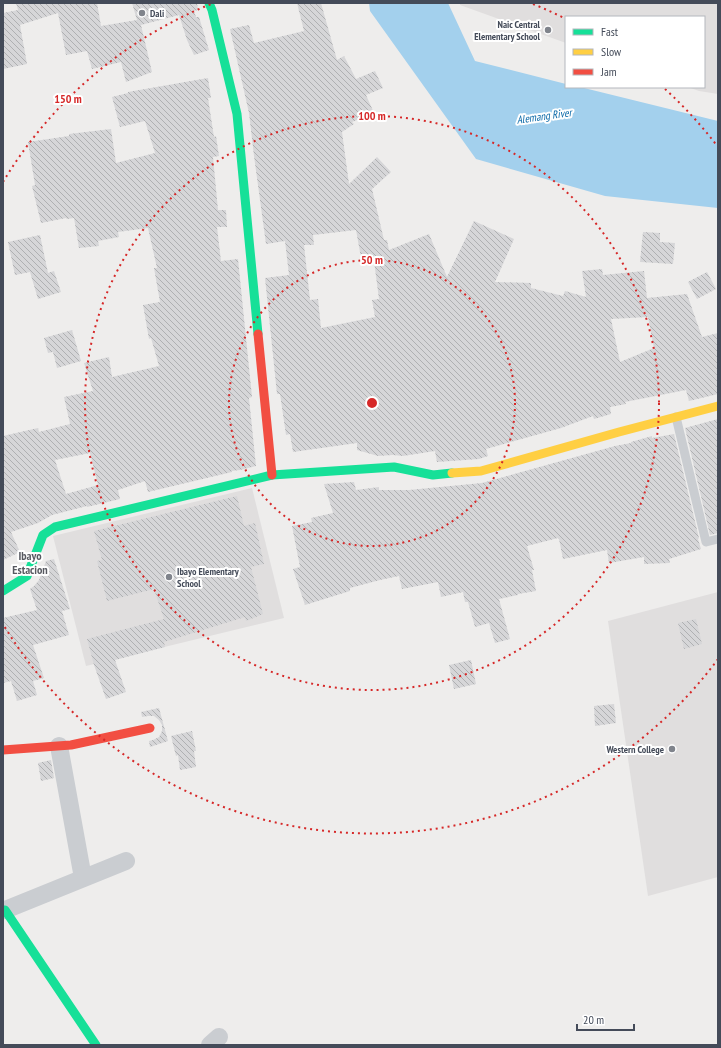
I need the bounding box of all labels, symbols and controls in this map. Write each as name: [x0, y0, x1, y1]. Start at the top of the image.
place label: Dali: [150, 7, 164, 20]
marker: Dali: [137, 8, 147, 18]
legend: [565, 16, 705, 88]
place label: Naic Central Elementary School: [474, 18, 541, 43]
text: Fast: [601, 24, 619, 39]
marker: Naic Central Elementary School: [543, 25, 553, 35]
text: Slow: [601, 44, 622, 59]
text: Jam: [600, 64, 617, 79]
text: 150 m: [54, 91, 82, 106]
water label: Alemang River: [516, 105, 574, 127]
text: 100 m: [358, 108, 386, 123]
text: 50 m: [361, 252, 383, 267]
centre of rings: [365, 396, 379, 410]
district label: Ibayo Estacion: [12, 548, 48, 577]
place label: Ibayo Elementary School: [177, 565, 240, 590]
marker: Ibayo Elementary School: [164, 572, 174, 582]
place label: Western College: [605, 743, 664, 756]
marker: Western College: [667, 744, 677, 754]
scale bar: [577, 1006, 634, 1032]
text: 20 m: [583, 1012, 604, 1027]

